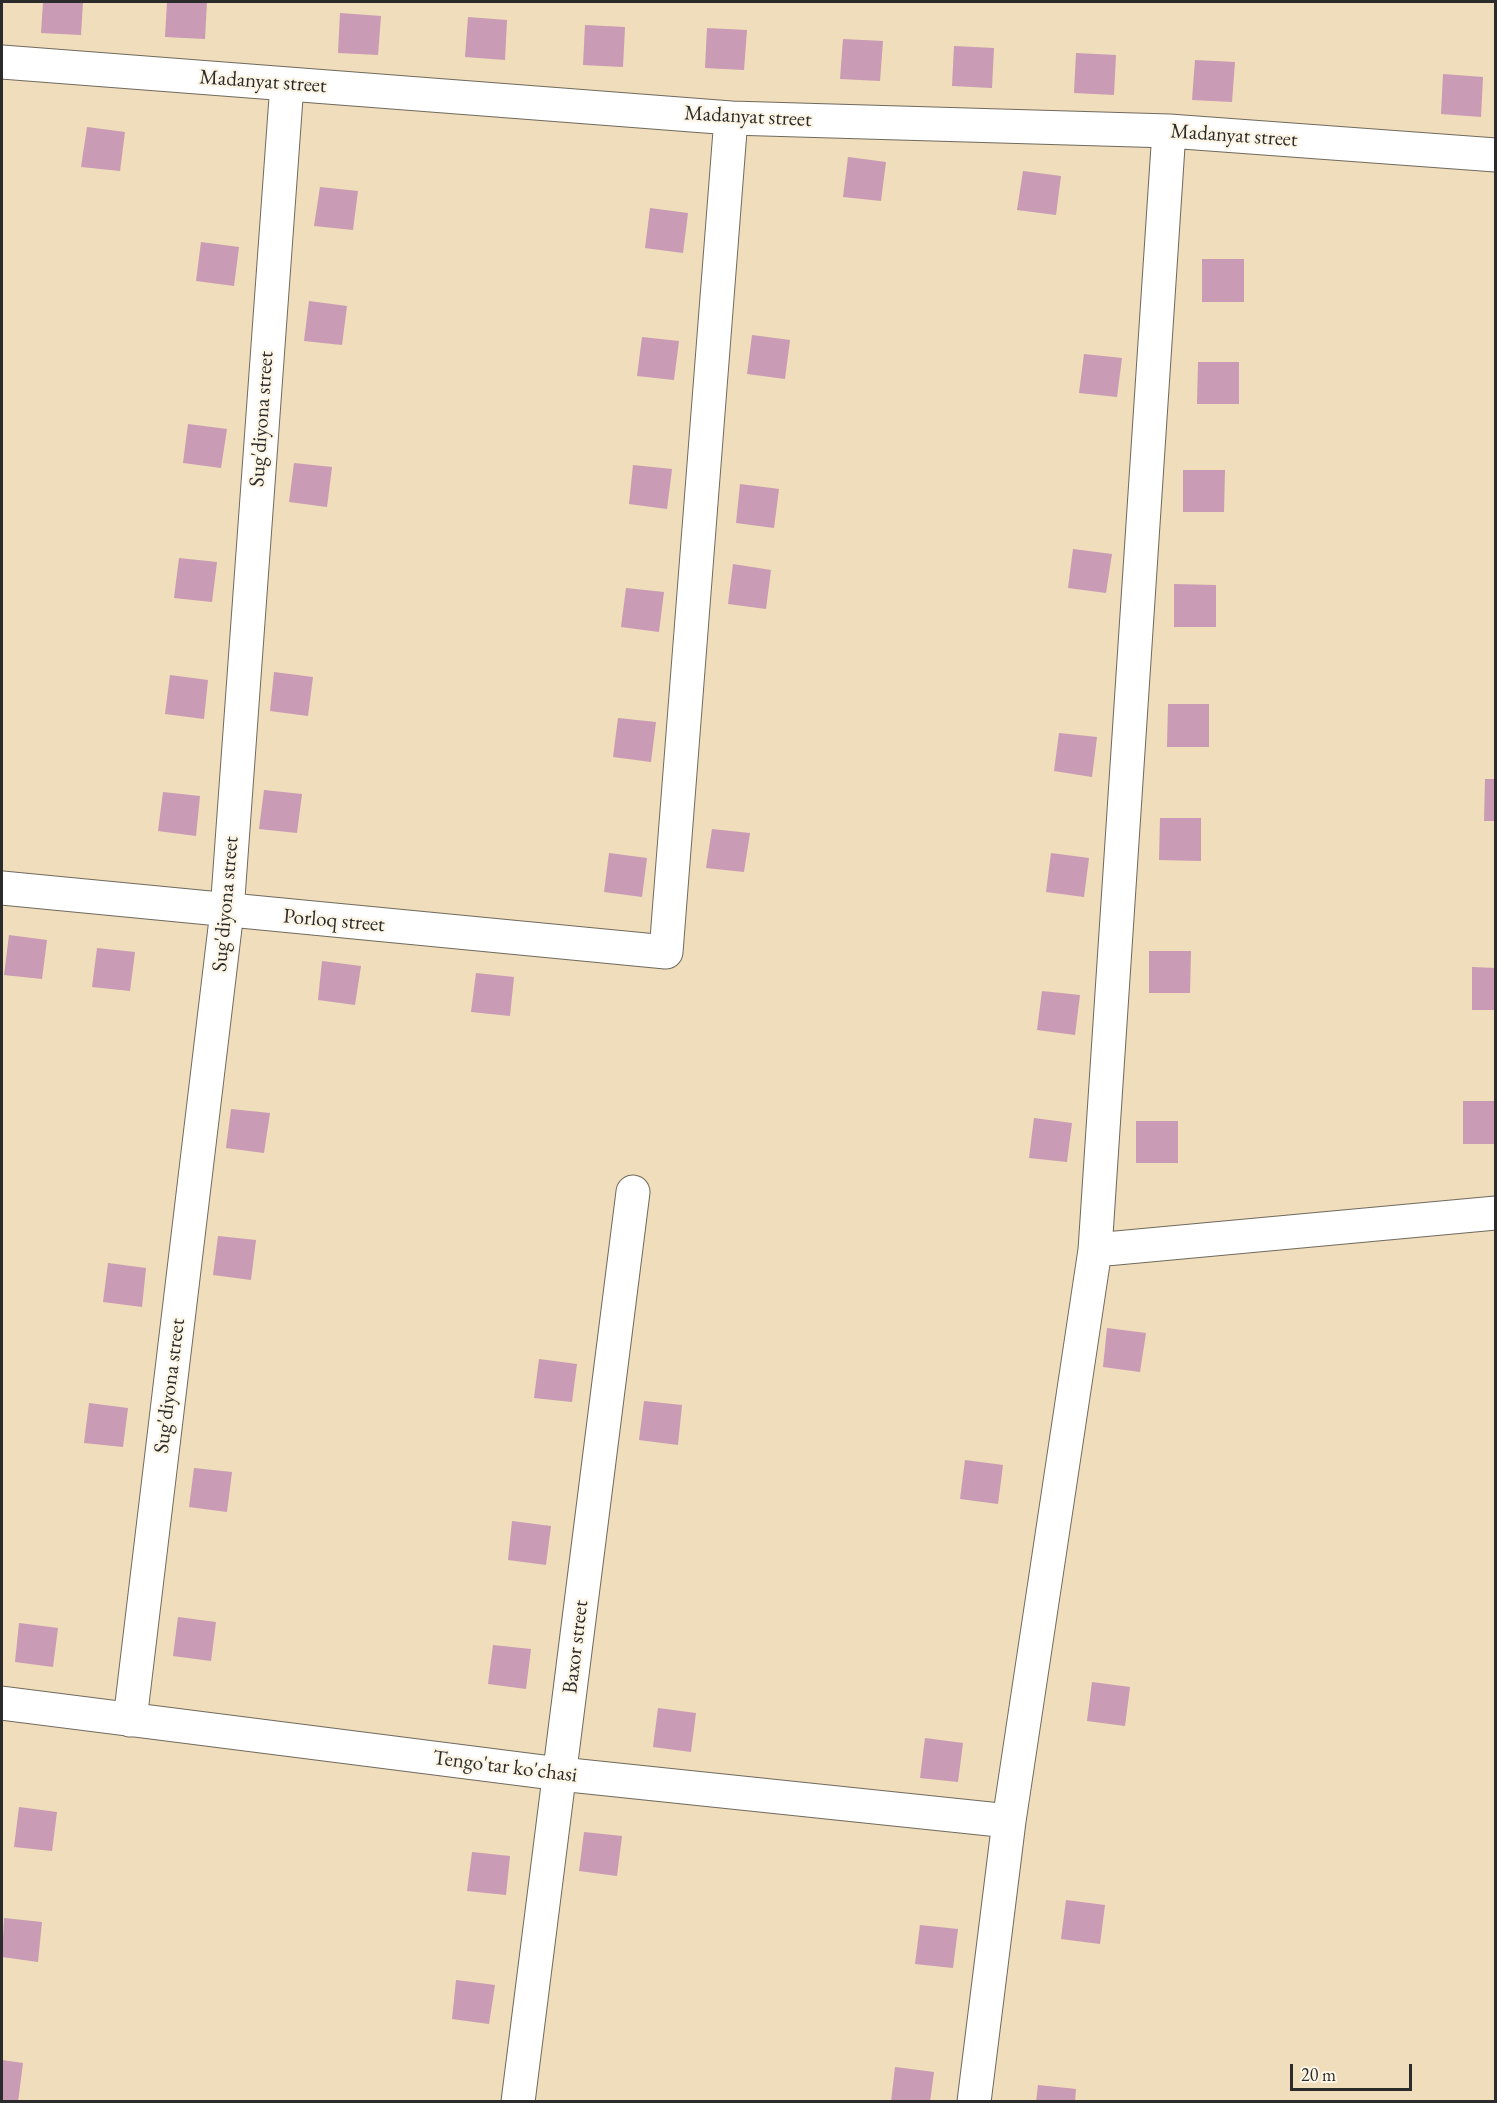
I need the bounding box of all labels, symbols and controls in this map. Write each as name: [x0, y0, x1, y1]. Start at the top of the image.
street label: Madanyat street: [199, 65, 327, 99]
street label: Madanyat street: [684, 101, 812, 133]
street label: Madanyat street: [1170, 119, 1298, 153]
street label: Sug'diyona street: [245, 350, 279, 488]
street label: Sug'diyona street: [208, 835, 244, 973]
street label: Porloq street: [282, 904, 386, 938]
street label: Sug'diyona street: [149, 1317, 191, 1455]
street label: Baxor street: [558, 1599, 594, 1695]
street label: Tengo'tar ko'chasi: [431, 1746, 579, 1788]
scale bar: [1293, 2052, 1414, 2090]
text: 20 m: [1301, 2063, 1336, 2086]

